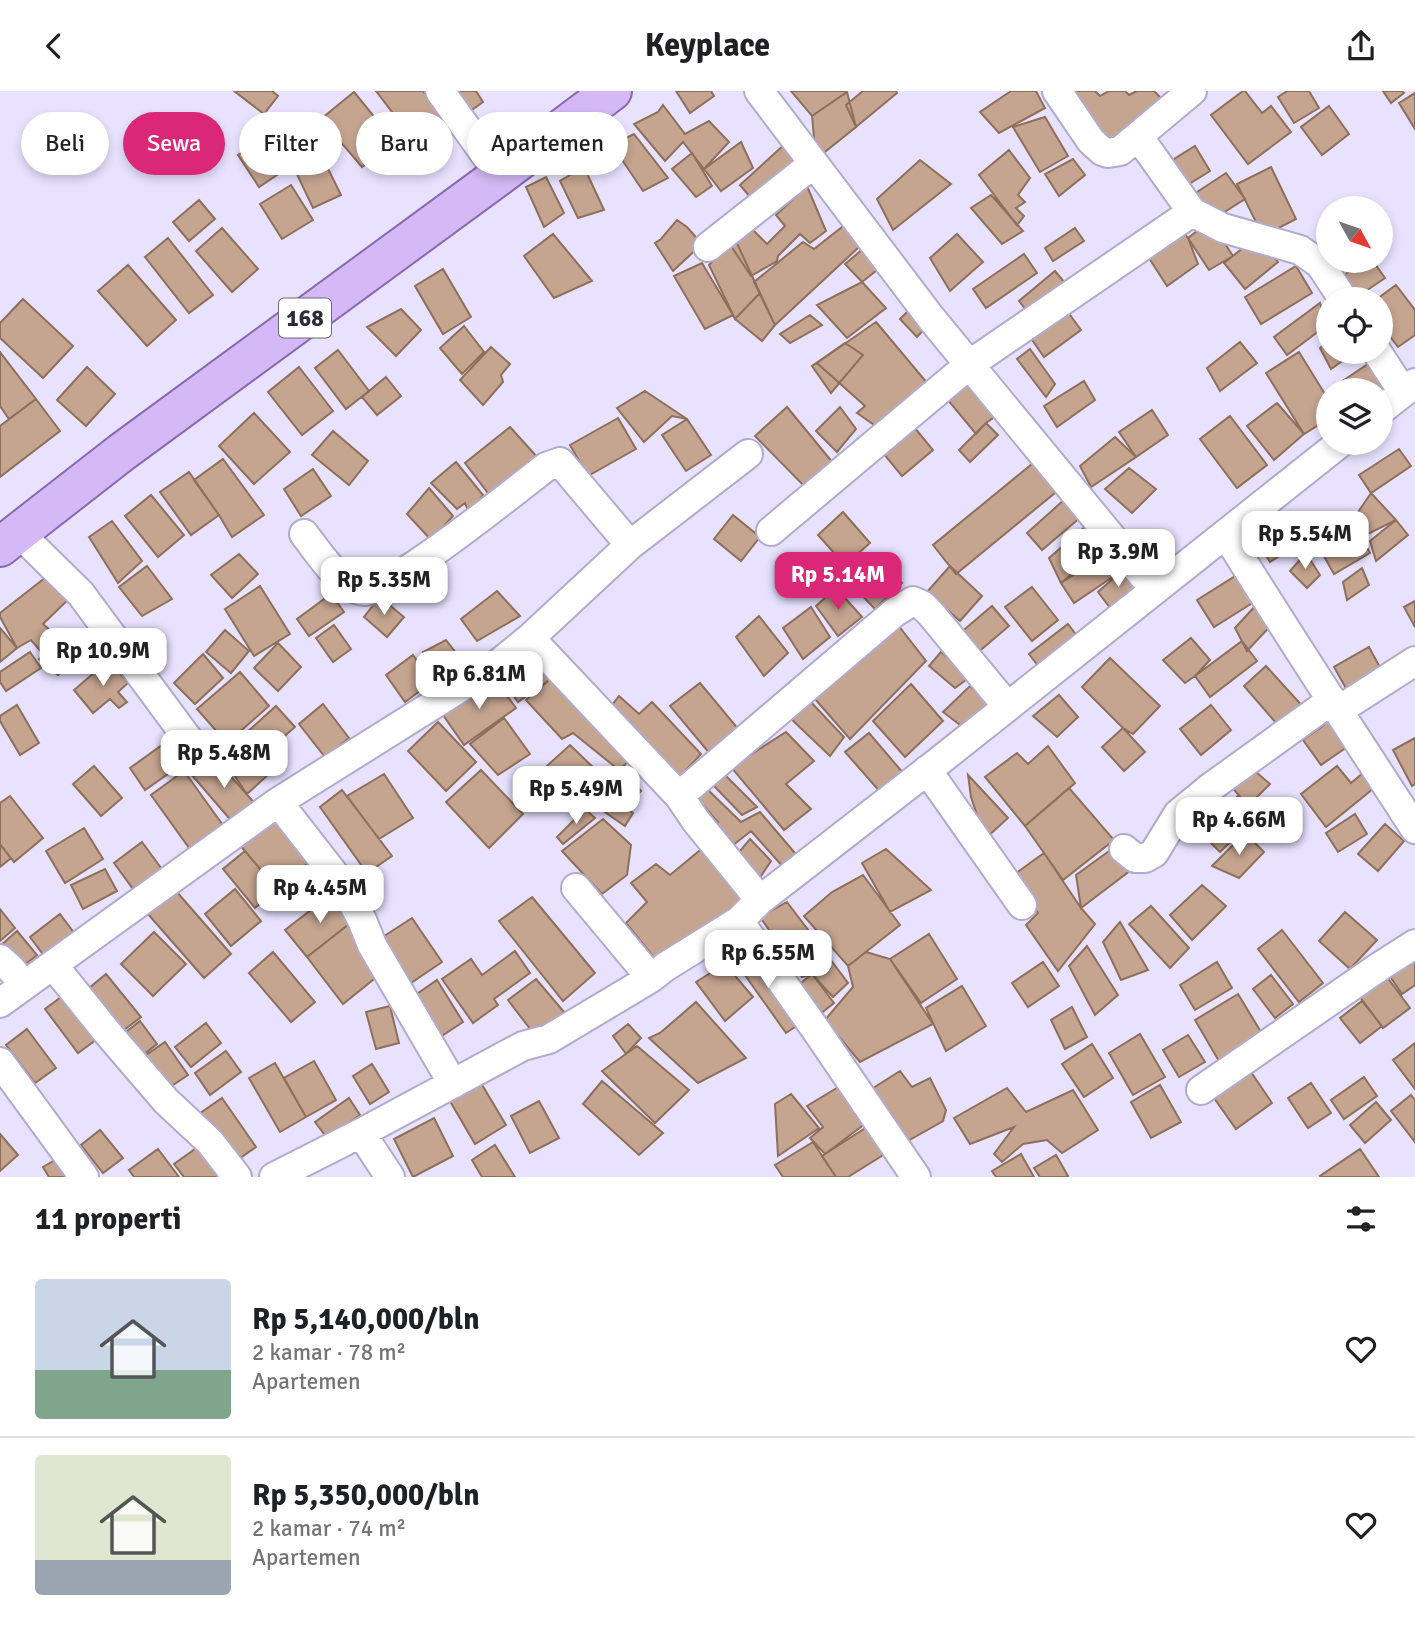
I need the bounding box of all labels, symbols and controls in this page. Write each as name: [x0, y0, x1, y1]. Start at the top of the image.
text: Keyplace: [645, 26, 770, 65]
icon: back: [35, 27, 73, 65]
icon: share: [1342, 27, 1380, 65]
chip: Beli: [21, 112, 109, 175]
chip: Sewa: [123, 112, 225, 175]
chip: Filter: [239, 112, 342, 175]
chip: Baru: [356, 112, 453, 175]
chip: Apartemen: [467, 112, 628, 175]
north arrow: [1316, 196, 1393, 273]
map controls: [1316, 196, 1393, 455]
button: locate: [1316, 287, 1393, 364]
road number: 168: [279, 299, 331, 337]
button: layers: [1316, 378, 1393, 455]
pin: Rp 5.54M: [1233, 511, 1377, 571]
text: Rp 5.54M: [1258, 519, 1352, 548]
pin: Rp 3.9M: [1053, 529, 1183, 589]
text: Rp 3.9M: [1077, 537, 1159, 566]
pin: Rp 5.14M: [766, 553, 910, 612]
pin: Rp 5.35M: [312, 557, 456, 617]
text: Rp 5.14M: [791, 560, 885, 589]
text: Rp 5.35M: [337, 565, 431, 594]
pin: Rp 10.9M: [31, 629, 175, 688]
text: Rp 10.9M: [56, 636, 150, 665]
pin: Rp 6.81M: [407, 651, 551, 711]
text: Rp 6.81M: [432, 659, 526, 688]
pin: Rp 5.48M: [152, 731, 296, 790]
text: Rp 5.48M: [177, 738, 271, 767]
pin: Rp 5.49M: [504, 767, 648, 826]
text: Rp 5.49M: [529, 774, 623, 803]
pin: Rp 4.66M: [1167, 797, 1311, 857]
text: Rp 4.66M: [1192, 805, 1286, 834]
pin: Rp 4.45M: [248, 865, 392, 925]
text: Rp 4.45M: [273, 873, 367, 902]
pin: Rp 6.55M: [696, 930, 840, 990]
text: Rp 6.55M: [721, 938, 815, 967]
icon: filters: [1342, 1200, 1380, 1238]
text: 11 properti: [35, 1201, 182, 1238]
text: Rp 5,140,000/bln: [252, 1301, 480, 1338]
icon: home: [91, 1307, 175, 1391]
icon: heart: [1342, 1330, 1380, 1368]
text: 2 kamar · 78 m²: [252, 1338, 406, 1367]
text: Apartemen: [252, 1367, 361, 1396]
text: Rp 5,350,000/bln: [252, 1477, 480, 1514]
icon: home: [91, 1483, 175, 1567]
icon: heart: [1342, 1506, 1380, 1544]
text: 2 kamar · 74 m²: [252, 1514, 406, 1543]
text: Apartemen: [252, 1543, 361, 1572]

